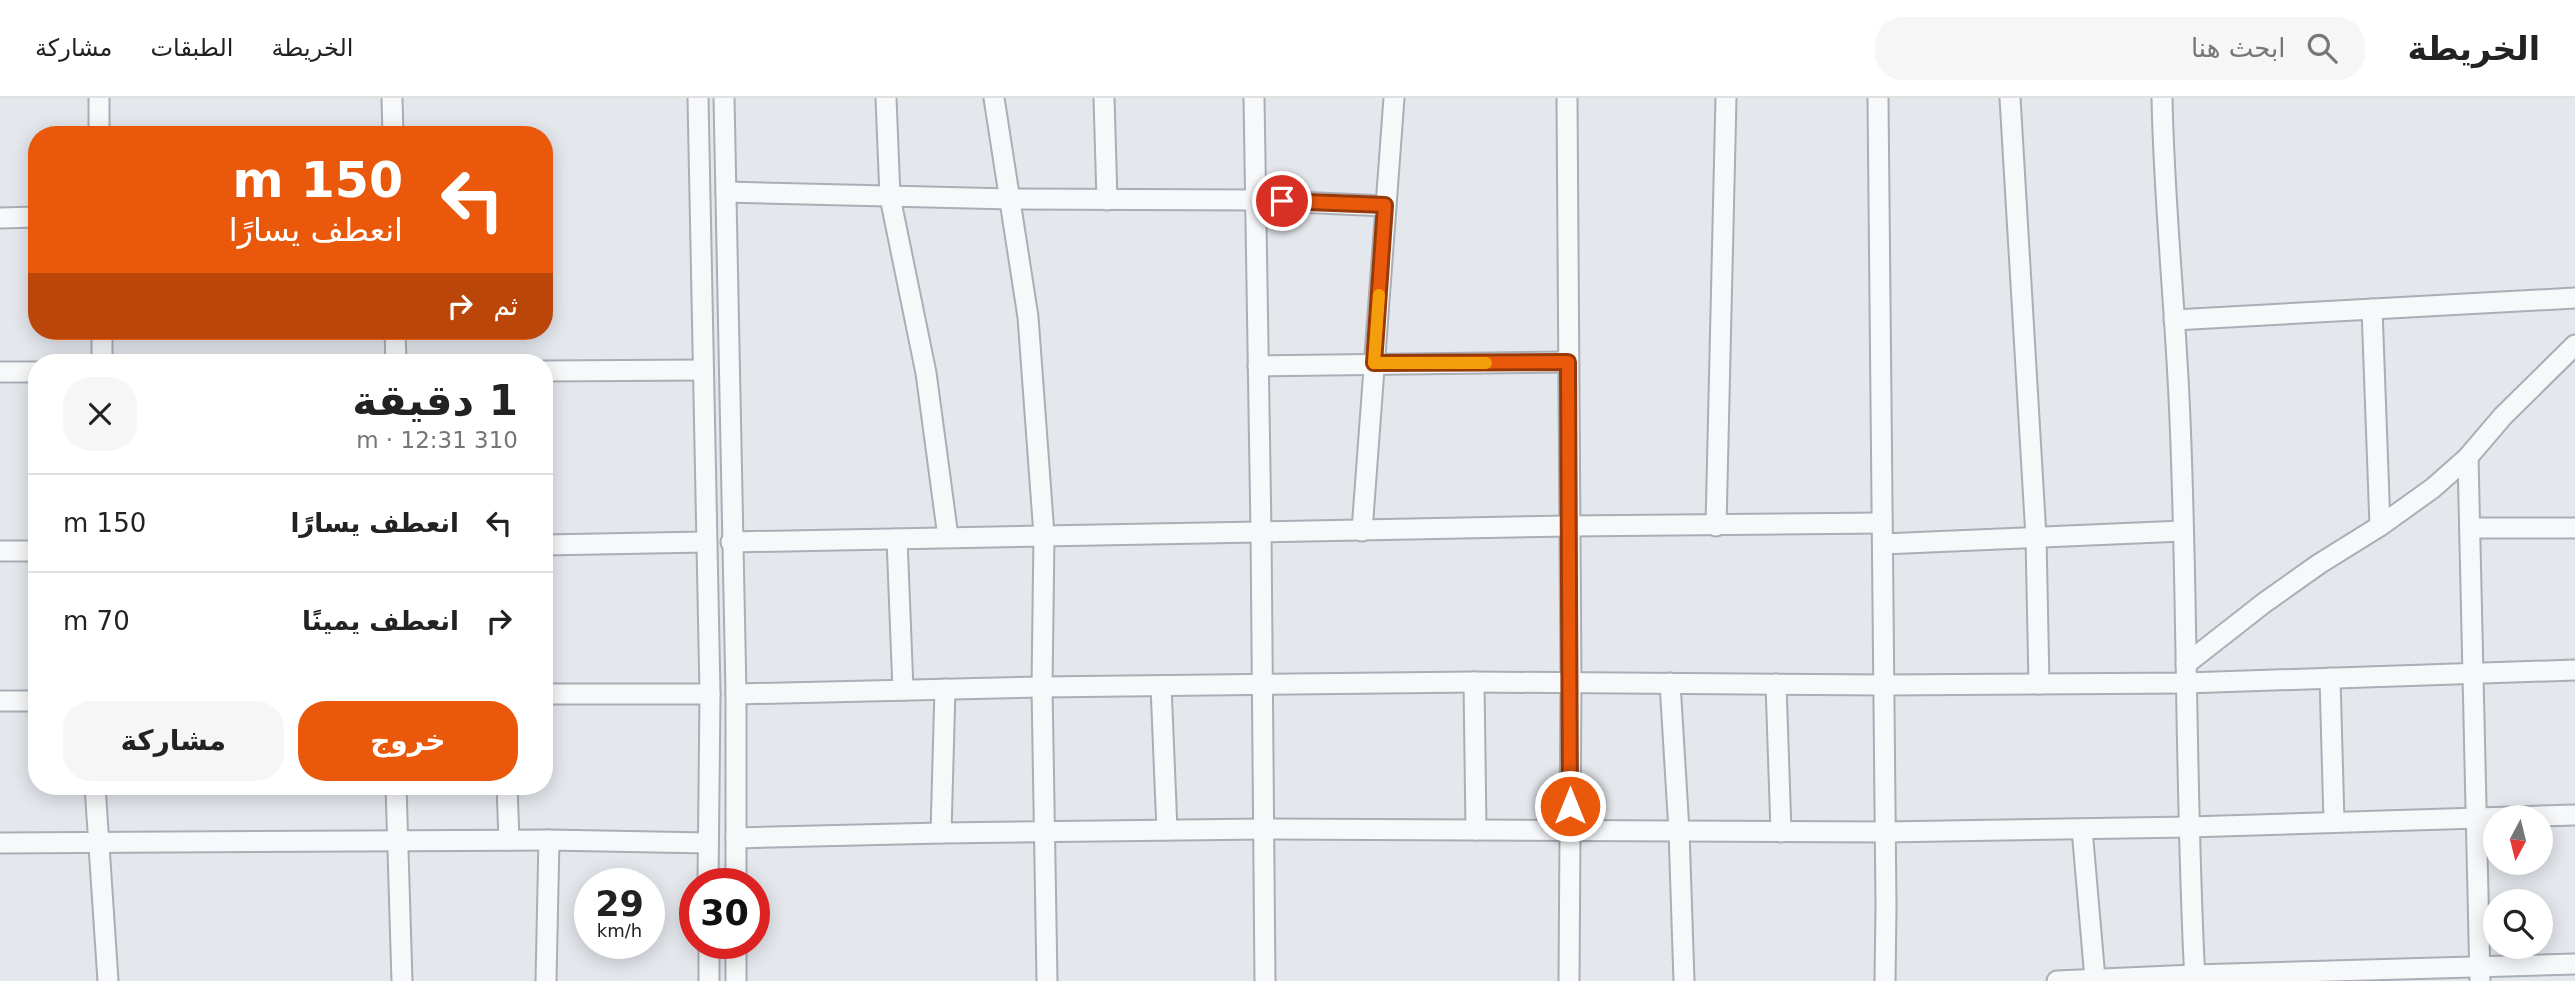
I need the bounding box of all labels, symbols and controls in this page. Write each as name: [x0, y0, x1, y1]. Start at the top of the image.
search box: [1875, 17, 2365, 80]
icon: search: [2303, 29, 2341, 67]
text: الخريطة: [2407, 29, 2540, 68]
text: ابحث هنا: [2191, 33, 2285, 63]
text: مشاركة: [35, 34, 112, 62]
text: الطبقات: [150, 34, 233, 62]
text: الخريطة: [271, 34, 353, 62]
text: 150 m: [233, 152, 403, 209]
icon: left: [427, 154, 518, 245]
pin: [1252, 171, 1312, 231]
icon: arrive: [1263, 182, 1301, 220]
text: انعطف يسارًا: [229, 211, 403, 249]
icon: right: [441, 287, 479, 325]
text: ثم: [493, 291, 518, 321]
text: 1 دقيقة: [352, 376, 518, 425]
button: close: [63, 377, 137, 451]
text: 310 m · 12:31: [356, 427, 518, 453]
icon: left: [480, 504, 518, 542]
text: 150 m: [63, 508, 146, 538]
text: انعطف يسارًا: [290, 508, 459, 538]
icon: right: [480, 602, 518, 640]
text: 70 m: [63, 606, 130, 636]
text: انعطف يمينًا: [302, 606, 459, 636]
button: مشاركة: [63, 701, 284, 781]
button: خروج: [298, 701, 518, 781]
position arrow: [1533, 769, 1607, 843]
north arrow: [2483, 805, 2553, 875]
map controls: [2483, 805, 2553, 959]
speed limit sign: 30: [679, 868, 770, 959]
text: 29: [595, 884, 644, 924]
button: search: [2483, 889, 2553, 959]
text: km/h: [597, 920, 642, 941]

